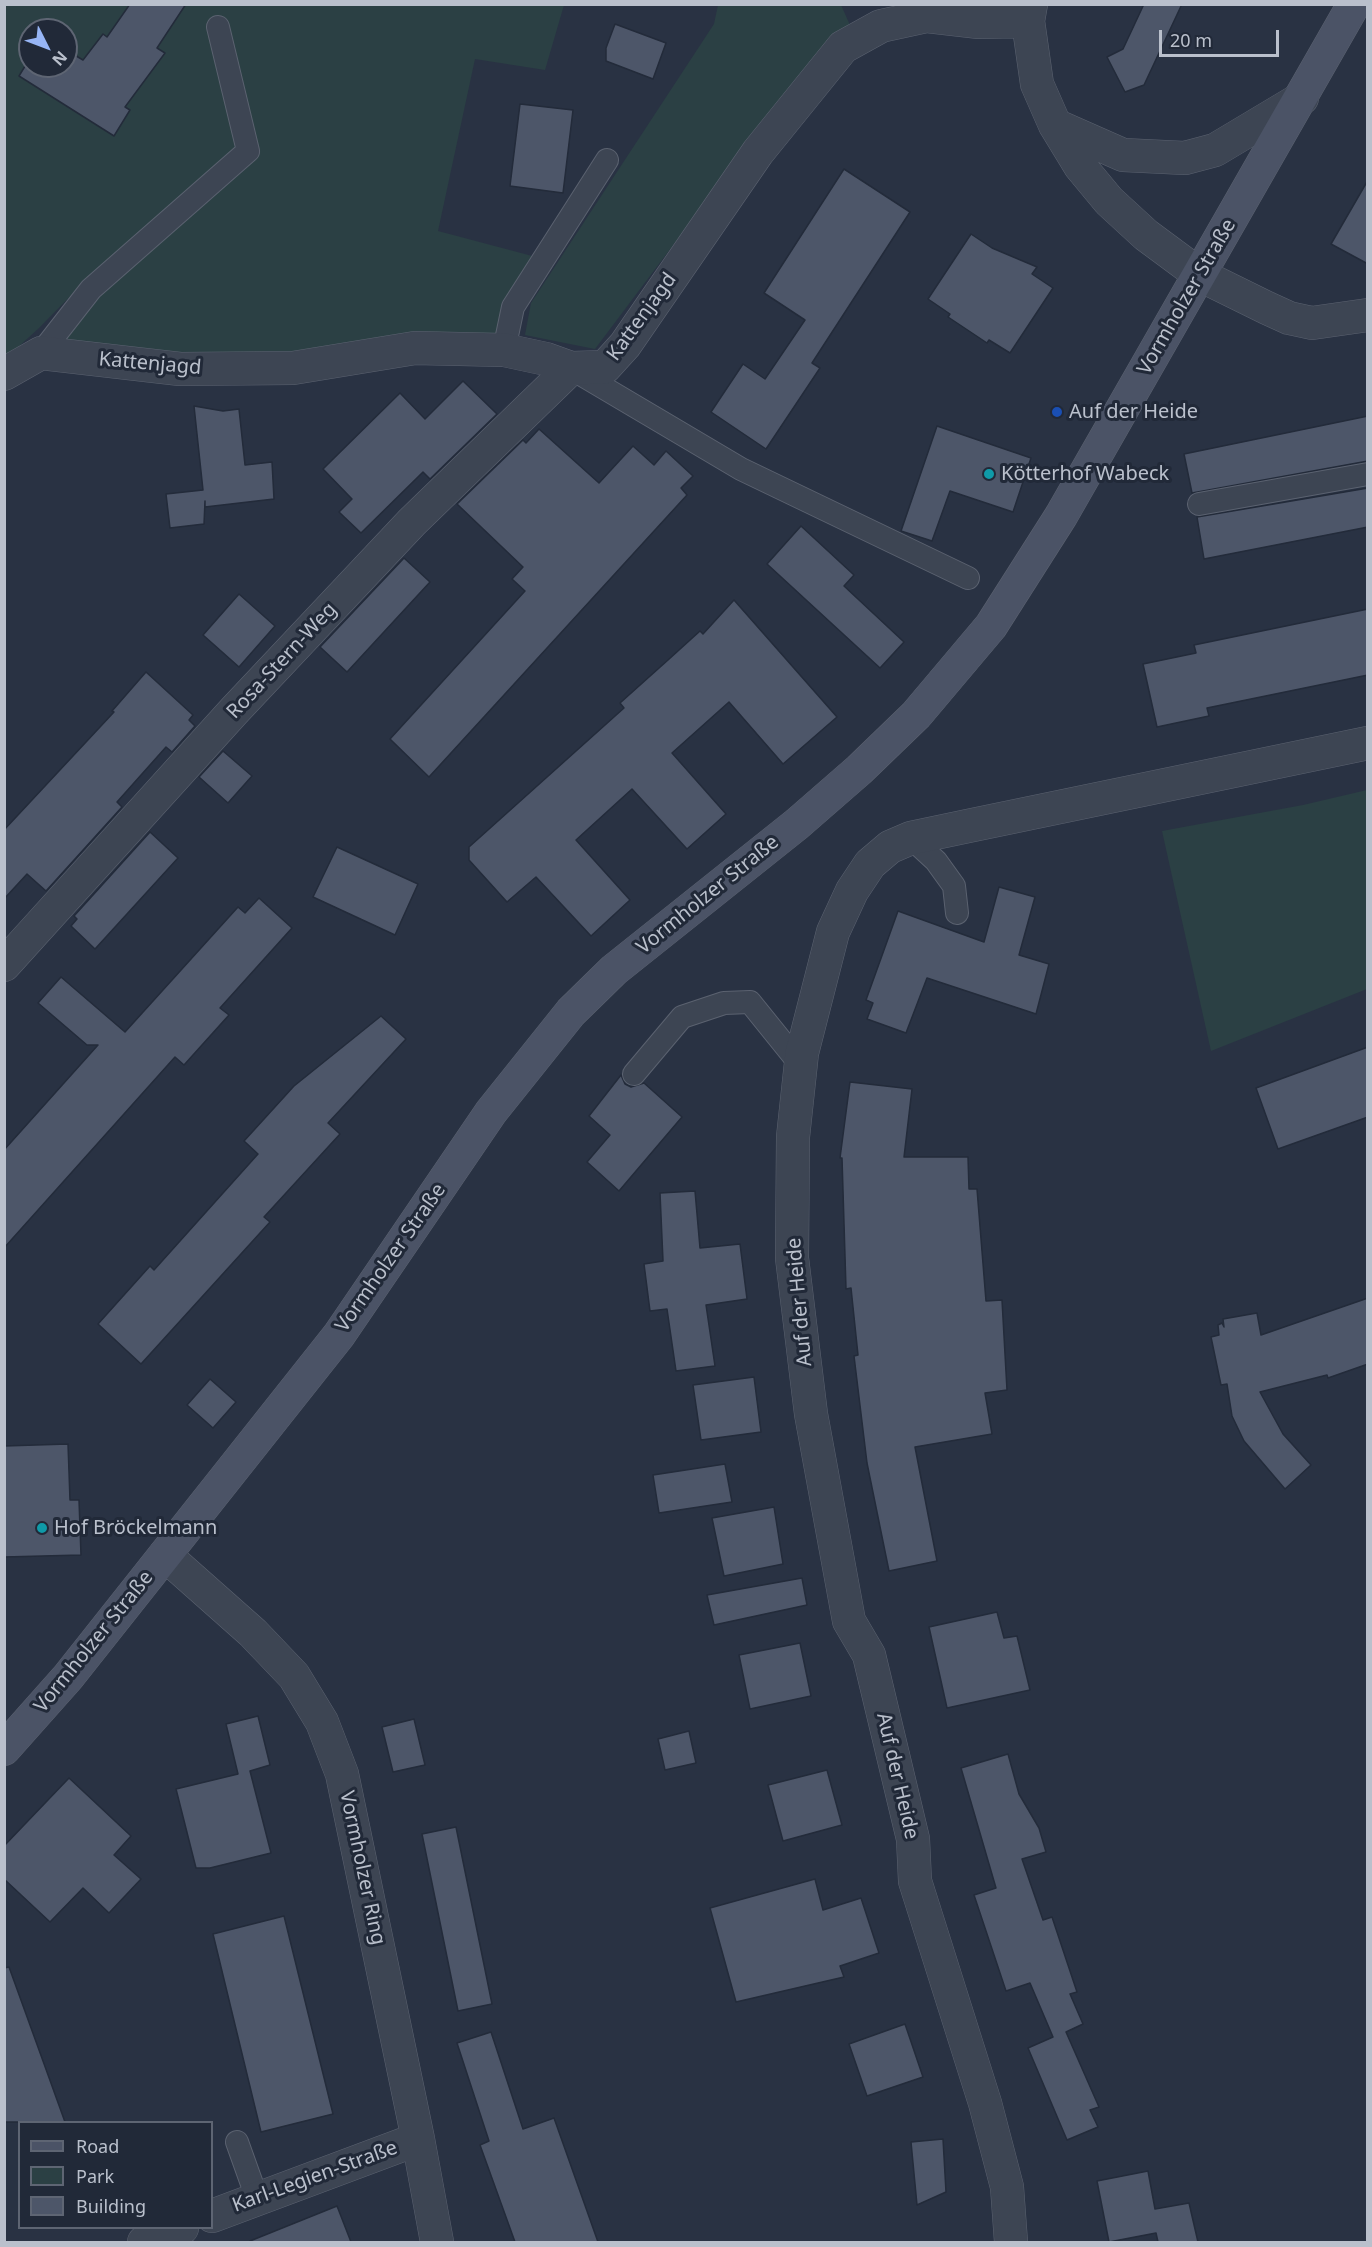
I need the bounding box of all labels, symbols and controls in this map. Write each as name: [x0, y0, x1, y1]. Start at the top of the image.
north arrow: [18, 18, 78, 78]
scale bar: [1162, 18, 1282, 56]
text: 20 m: [1170, 28, 1212, 52]
text: N: [47, 47, 72, 71]
street label: Vormholzer Straße: [1133, 215, 1241, 379]
street label: Kattenjagd: [602, 268, 682, 366]
street label: Kattenjagd: [98, 348, 202, 380]
place label: Auf der Heide: [1069, 400, 1198, 424]
marker: Auf der Heide: [1050, 405, 1064, 419]
place label: Kötterhof Wabeck: [1001, 462, 1169, 486]
marker: Kötterhof Wabeck: [982, 467, 996, 481]
street label: Rosa-Stern-Weg: [222, 598, 342, 724]
street label: Vormholzer Straße: [632, 830, 784, 960]
street label: Vormholzer Straße: [331, 1179, 451, 1337]
street label: Auf der Heide: [782, 1237, 818, 1367]
place label: Hof Bröckelmann: [54, 1516, 217, 1540]
marker: Hof Bröckelmann: [35, 1521, 49, 1535]
street label: Vormholzer Straße: [29, 1566, 159, 1718]
street label: Auf der Heide: [871, 1710, 923, 1842]
street label: Vormholzer Ring: [334, 1789, 390, 1947]
legend: [18, 2121, 213, 2229]
text: Road: [76, 2134, 119, 2158]
street label: Karl-Legien-Straße: [229, 2136, 401, 2218]
text: Park: [76, 2164, 114, 2188]
text: Building: [76, 2194, 146, 2218]

